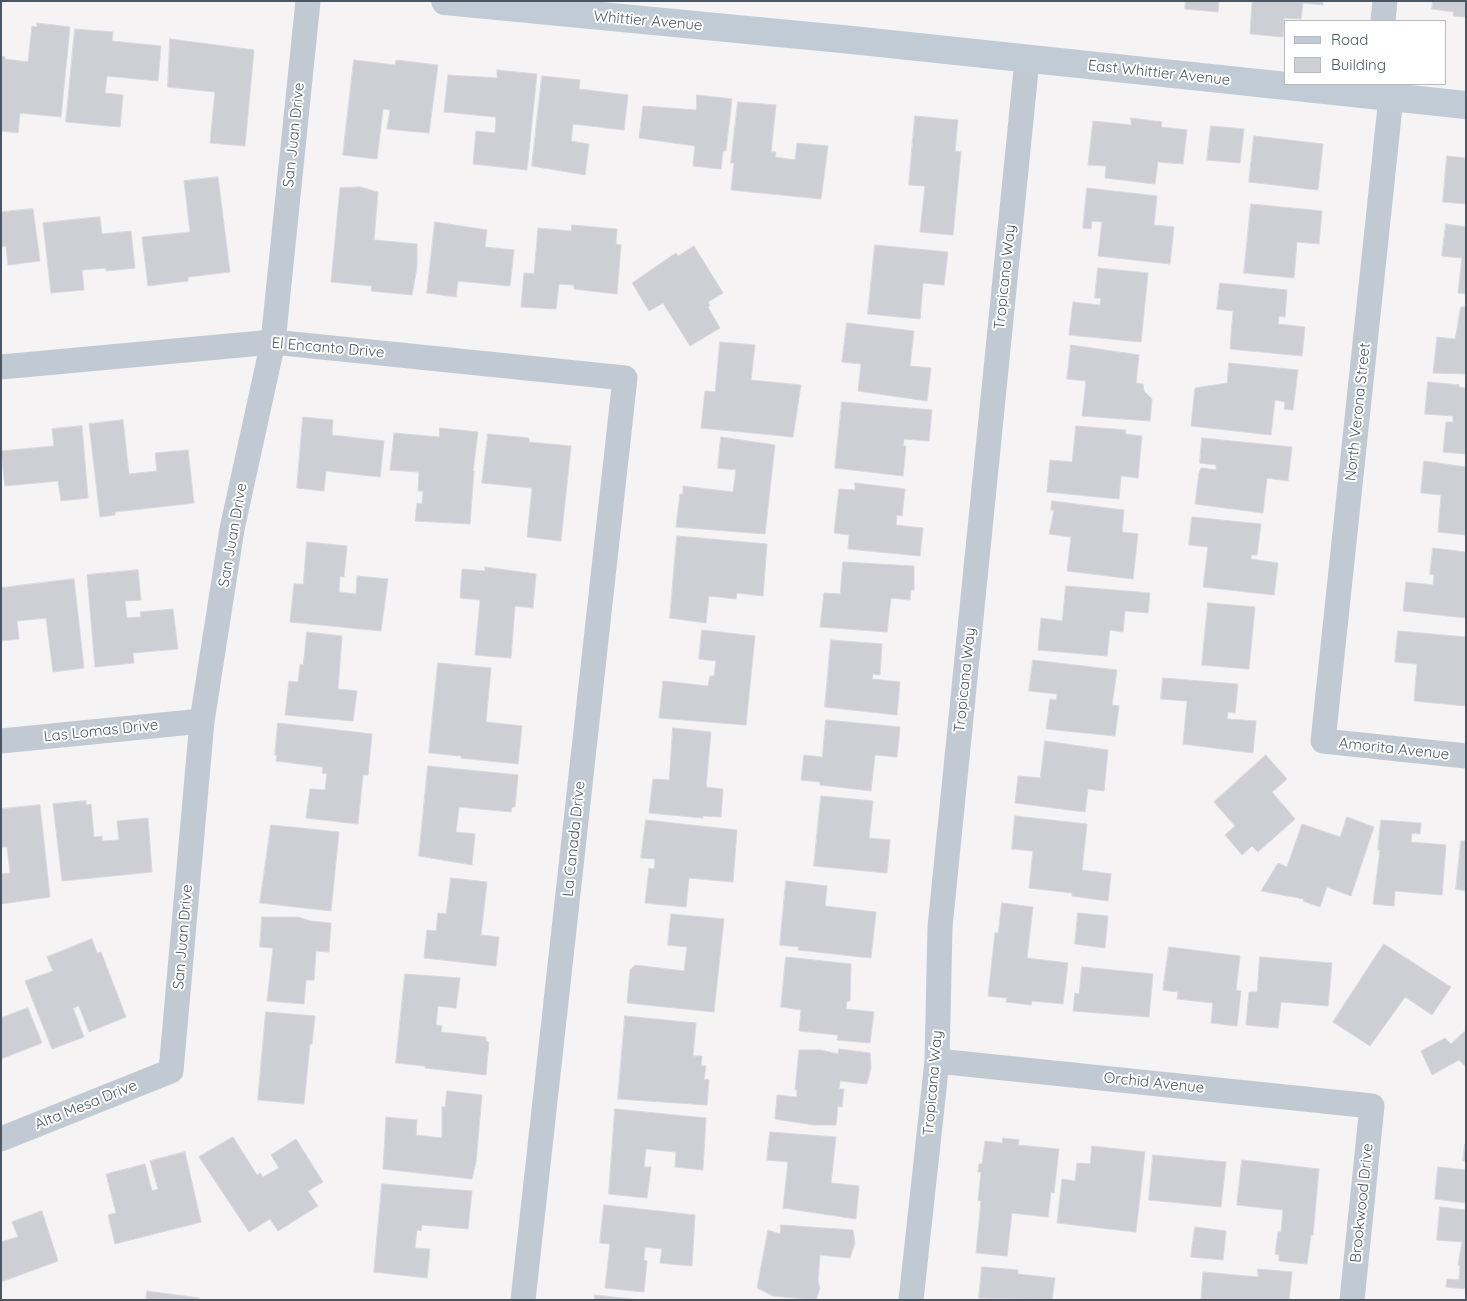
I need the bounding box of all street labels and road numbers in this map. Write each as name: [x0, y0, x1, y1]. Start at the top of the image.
street label: Whittier Avenue: [593, 7, 703, 35]
street label: East Whittier Avenue: [1087, 57, 1231, 89]
street label: San Juan Drive: [280, 82, 308, 188]
street label: Tropicana Way: [991, 224, 1019, 330]
street label: El Encanto Drive: [271, 334, 385, 362]
street label: North Verona Street: [1342, 342, 1374, 482]
street label: San Juan Drive: [215, 482, 251, 588]
street label: Tropicana Way: [951, 627, 979, 733]
street label: Las Lomas Drive: [43, 716, 159, 746]
street label: Amorita Avenue: [1338, 734, 1450, 764]
street label: La Canada Drive: [559, 780, 589, 898]
street label: San Juan Drive: [169, 884, 197, 990]
street label: Tropicana Way: [919, 1030, 947, 1136]
street label: Orchid Avenue: [1103, 1069, 1205, 1097]
street label: Alta Mesa Drive: [32, 1076, 140, 1134]
street label: Brookwood Drive: [1347, 1142, 1377, 1264]

